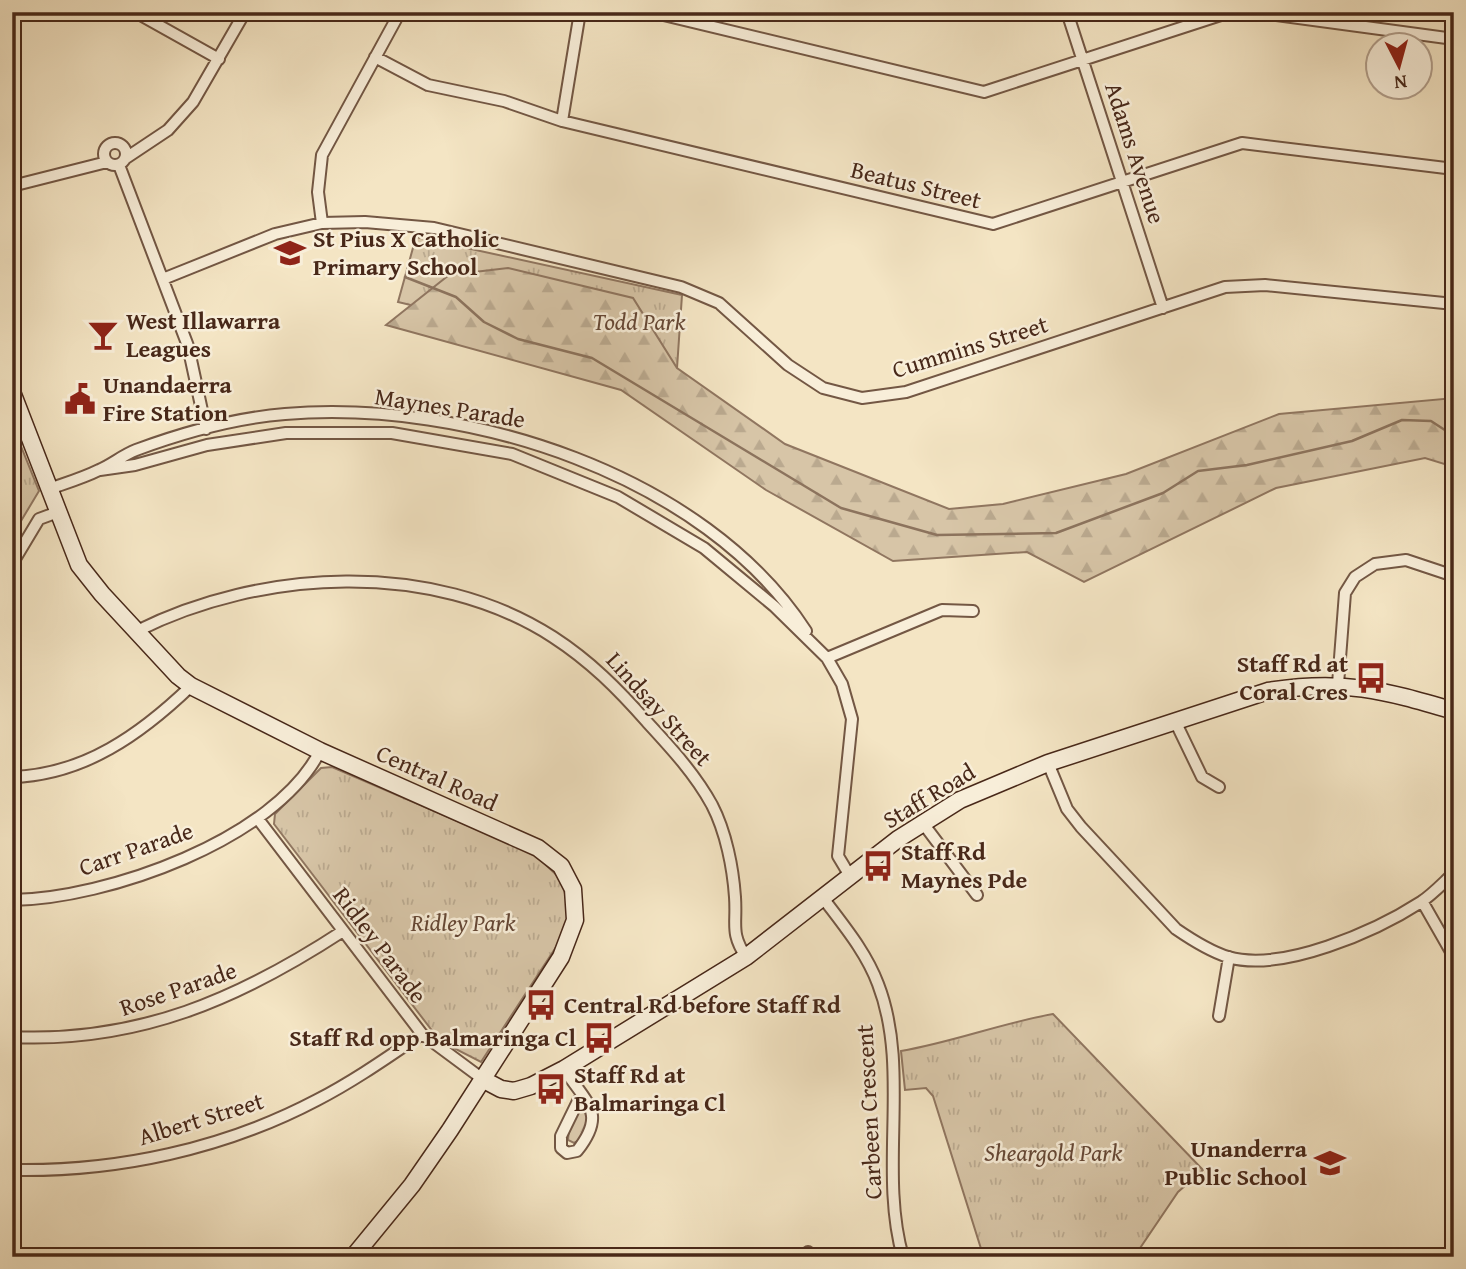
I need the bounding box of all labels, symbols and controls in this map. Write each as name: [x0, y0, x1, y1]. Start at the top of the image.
north arrow: [1364, 32, 1434, 102]
text: N: [1393, 68, 1409, 98]
street label: Adams Avenue: [1096, 78, 1175, 228]
street label: Beatus Street: [847, 151, 985, 218]
place label: St Pius X Catholic Primary School: [313, 221, 499, 284]
school or university icon: St Pius X Catholic Primary School: [273, 236, 307, 270]
place label: West Illawarra Leagues: [126, 303, 281, 366]
park label: Todd Park: [593, 304, 685, 339]
street label: Cummins Street: [888, 306, 1052, 387]
bar icon: West Illawarra Leagues: [86, 318, 120, 352]
place label: Unandaerra Fire Station: [103, 367, 233, 430]
street label: Maynes Parade: [372, 378, 528, 437]
public building icon: Unandaerra Fire Station: [63, 382, 97, 416]
street label: Lindsay Street: [598, 644, 721, 774]
place label: Staff Rd at Coral Cres: [1237, 646, 1348, 709]
bus stop icon: Staff Rd at Coral Cres: [1354, 661, 1388, 695]
street label: Central Road: [371, 735, 504, 820]
street label: Staff Road: [876, 754, 982, 837]
street label: Carr Parade: [74, 813, 198, 884]
place label: Staff Rd Maynes Pde: [901, 834, 1028, 897]
bus stop icon: Staff Rd Maynes Pde: [861, 849, 895, 883]
street label: Ridley Parade: [325, 879, 436, 1010]
park label: Ridley Park: [410, 905, 515, 940]
street label: Rose Parade: [115, 952, 241, 1025]
place label: Central Rd before Staff Rd: [564, 987, 841, 1022]
bus stop icon: Central Rd before Staff Rd: [524, 988, 558, 1022]
place label: Staff Rd opp Balmaringa Cl: [289, 1020, 577, 1055]
bus stop icon: Staff Rd opp Balmaringa Cl: [582, 1021, 616, 1055]
street label: Carbeen Crescent: [846, 1023, 891, 1200]
place label: Staff Rd at Balmaringa Cl: [574, 1057, 726, 1120]
bus stop icon: Staff Rd at Balmaringa Cl: [534, 1072, 568, 1106]
street label: Albert Street: [134, 1083, 268, 1154]
place label: Unanderra Public School: [1164, 1131, 1308, 1194]
park label: Sheargold Park: [984, 1135, 1122, 1170]
school or university icon: Unanderra Public School: [1313, 1146, 1347, 1180]

